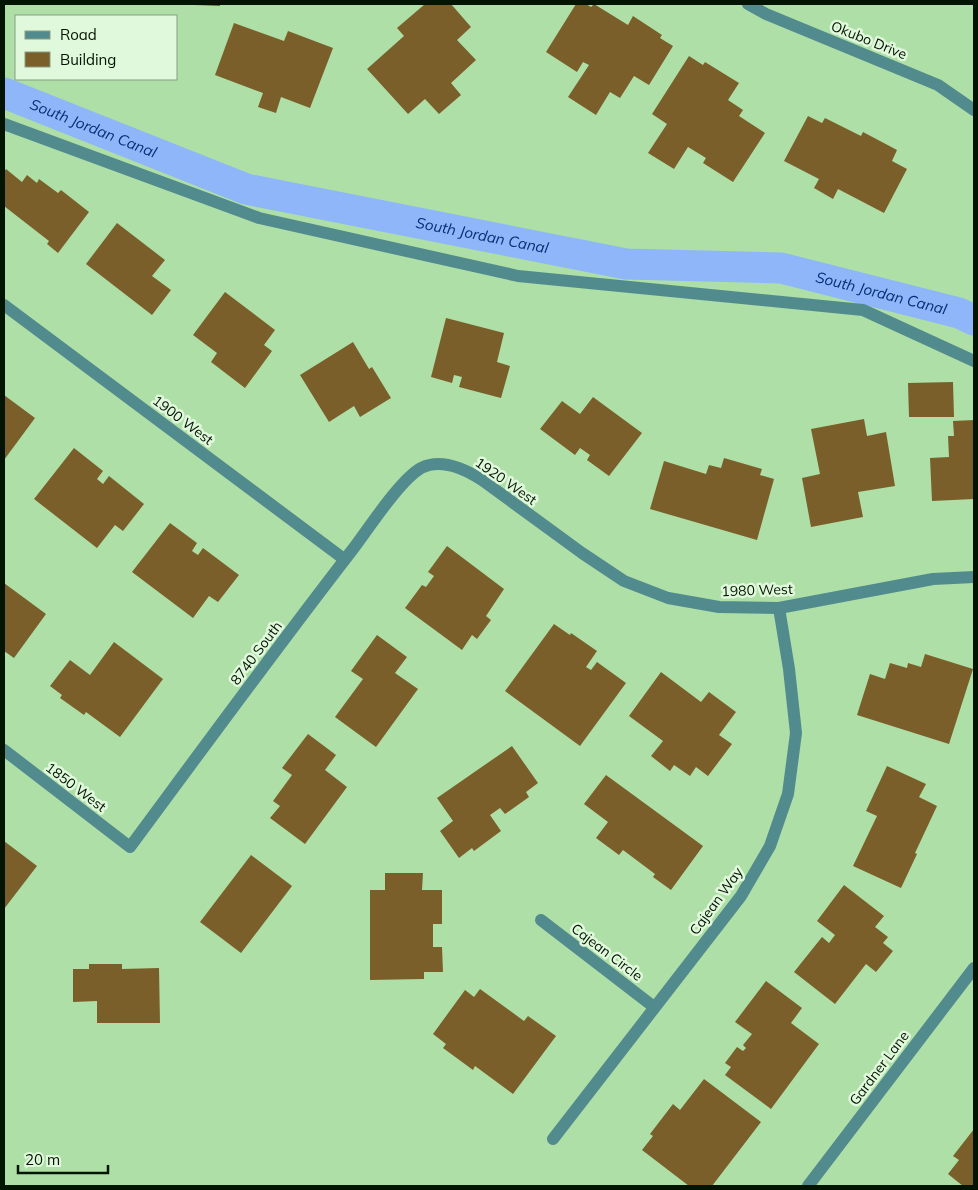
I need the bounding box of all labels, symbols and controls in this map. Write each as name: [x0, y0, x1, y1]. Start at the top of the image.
legend: [15, 15, 178, 80]
street label: Okubo Drive: [829, 17, 909, 63]
text: Road: [60, 25, 97, 44]
text: Building: [60, 50, 116, 69]
water label: South Jordan Canal: [27, 94, 160, 162]
water label: South Jordan Canal: [414, 213, 550, 258]
water label: South Jordan Canal: [814, 267, 949, 319]
street label: 1900 West: [149, 391, 217, 449]
street label: 1920 West: [472, 453, 540, 509]
street label: 1980 West: [721, 580, 793, 600]
street label: 8740 South: [226, 618, 286, 688]
street label: 1850 West: [42, 758, 110, 816]
street label: Cajean Way: [685, 863, 747, 938]
street label: Cajean Circle: [568, 919, 646, 985]
street label: Gardner Lane: [845, 1027, 913, 1109]
scale bar: [18, 1142, 108, 1174]
text: 20 m: [25, 1150, 60, 1169]

